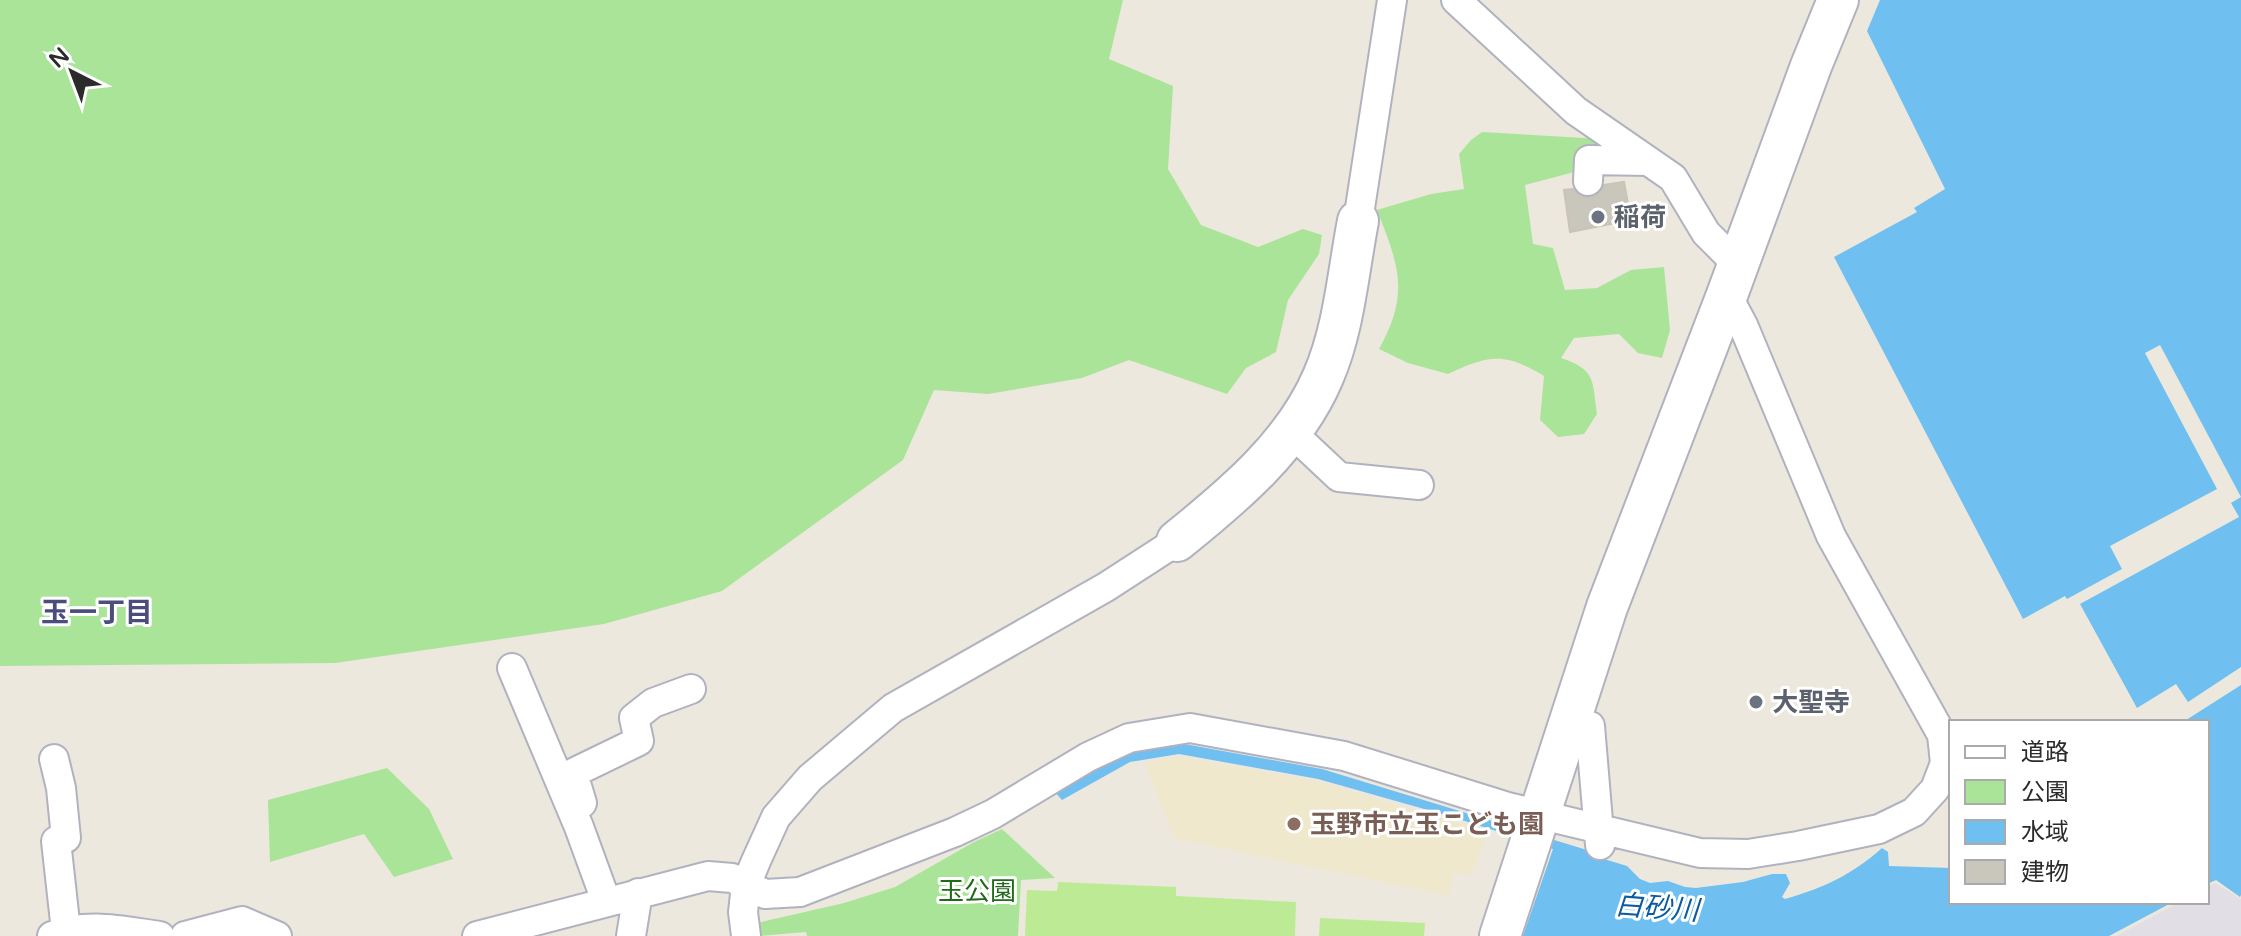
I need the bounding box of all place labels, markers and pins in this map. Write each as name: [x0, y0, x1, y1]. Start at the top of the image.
place label: 稲荷: [1614, 202, 1666, 233]
marker: 稲荷: [1589, 208, 1607, 226]
place label: 大聖寺: [1772, 687, 1850, 718]
marker: 大聖寺: [1747, 693, 1765, 711]
place label: 玉野市立玉こども園: [1310, 809, 1544, 840]
marker: 玉野市立玉こども園: [1285, 815, 1303, 833]

